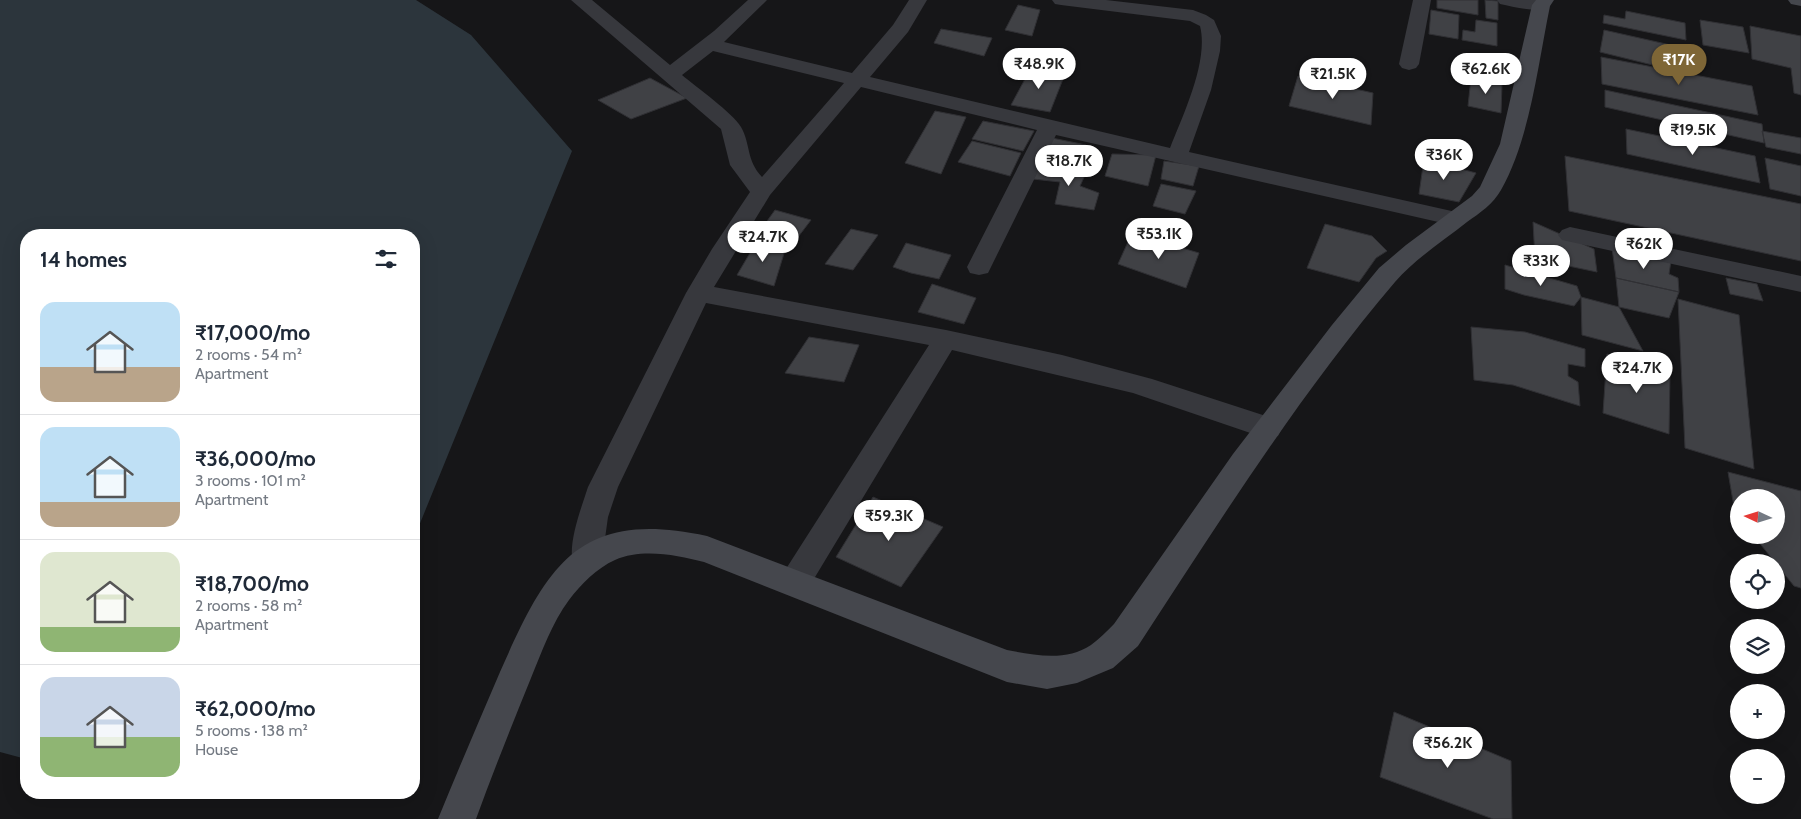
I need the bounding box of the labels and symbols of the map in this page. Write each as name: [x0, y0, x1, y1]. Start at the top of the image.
pin: ₹17K: [1649, 44, 1709, 86]
pin: ₹48.9K: [998, 48, 1080, 90]
pin: ₹62.6K: [1445, 52, 1527, 95]
pin: ₹21.5K: [1292, 58, 1374, 100]
pin: ₹19.5K: [1652, 114, 1734, 156]
pin: ₹36K: [1414, 138, 1474, 181]
pin: ₹18.7K: [1028, 144, 1110, 187]
pin: ₹53.1K: [1118, 218, 1200, 260]
pin: ₹24.7K: [722, 220, 804, 263]
pin: ₹62K: [1614, 228, 1674, 270]
pin: ₹33K: [1511, 244, 1571, 287]
pin: ₹24.7K: [1596, 352, 1678, 394]
north arrow: [1730, 489, 1785, 544]
pin: ₹59.3K: [848, 500, 930, 542]
pin: ₹56.2K: [1407, 726, 1489, 769]

